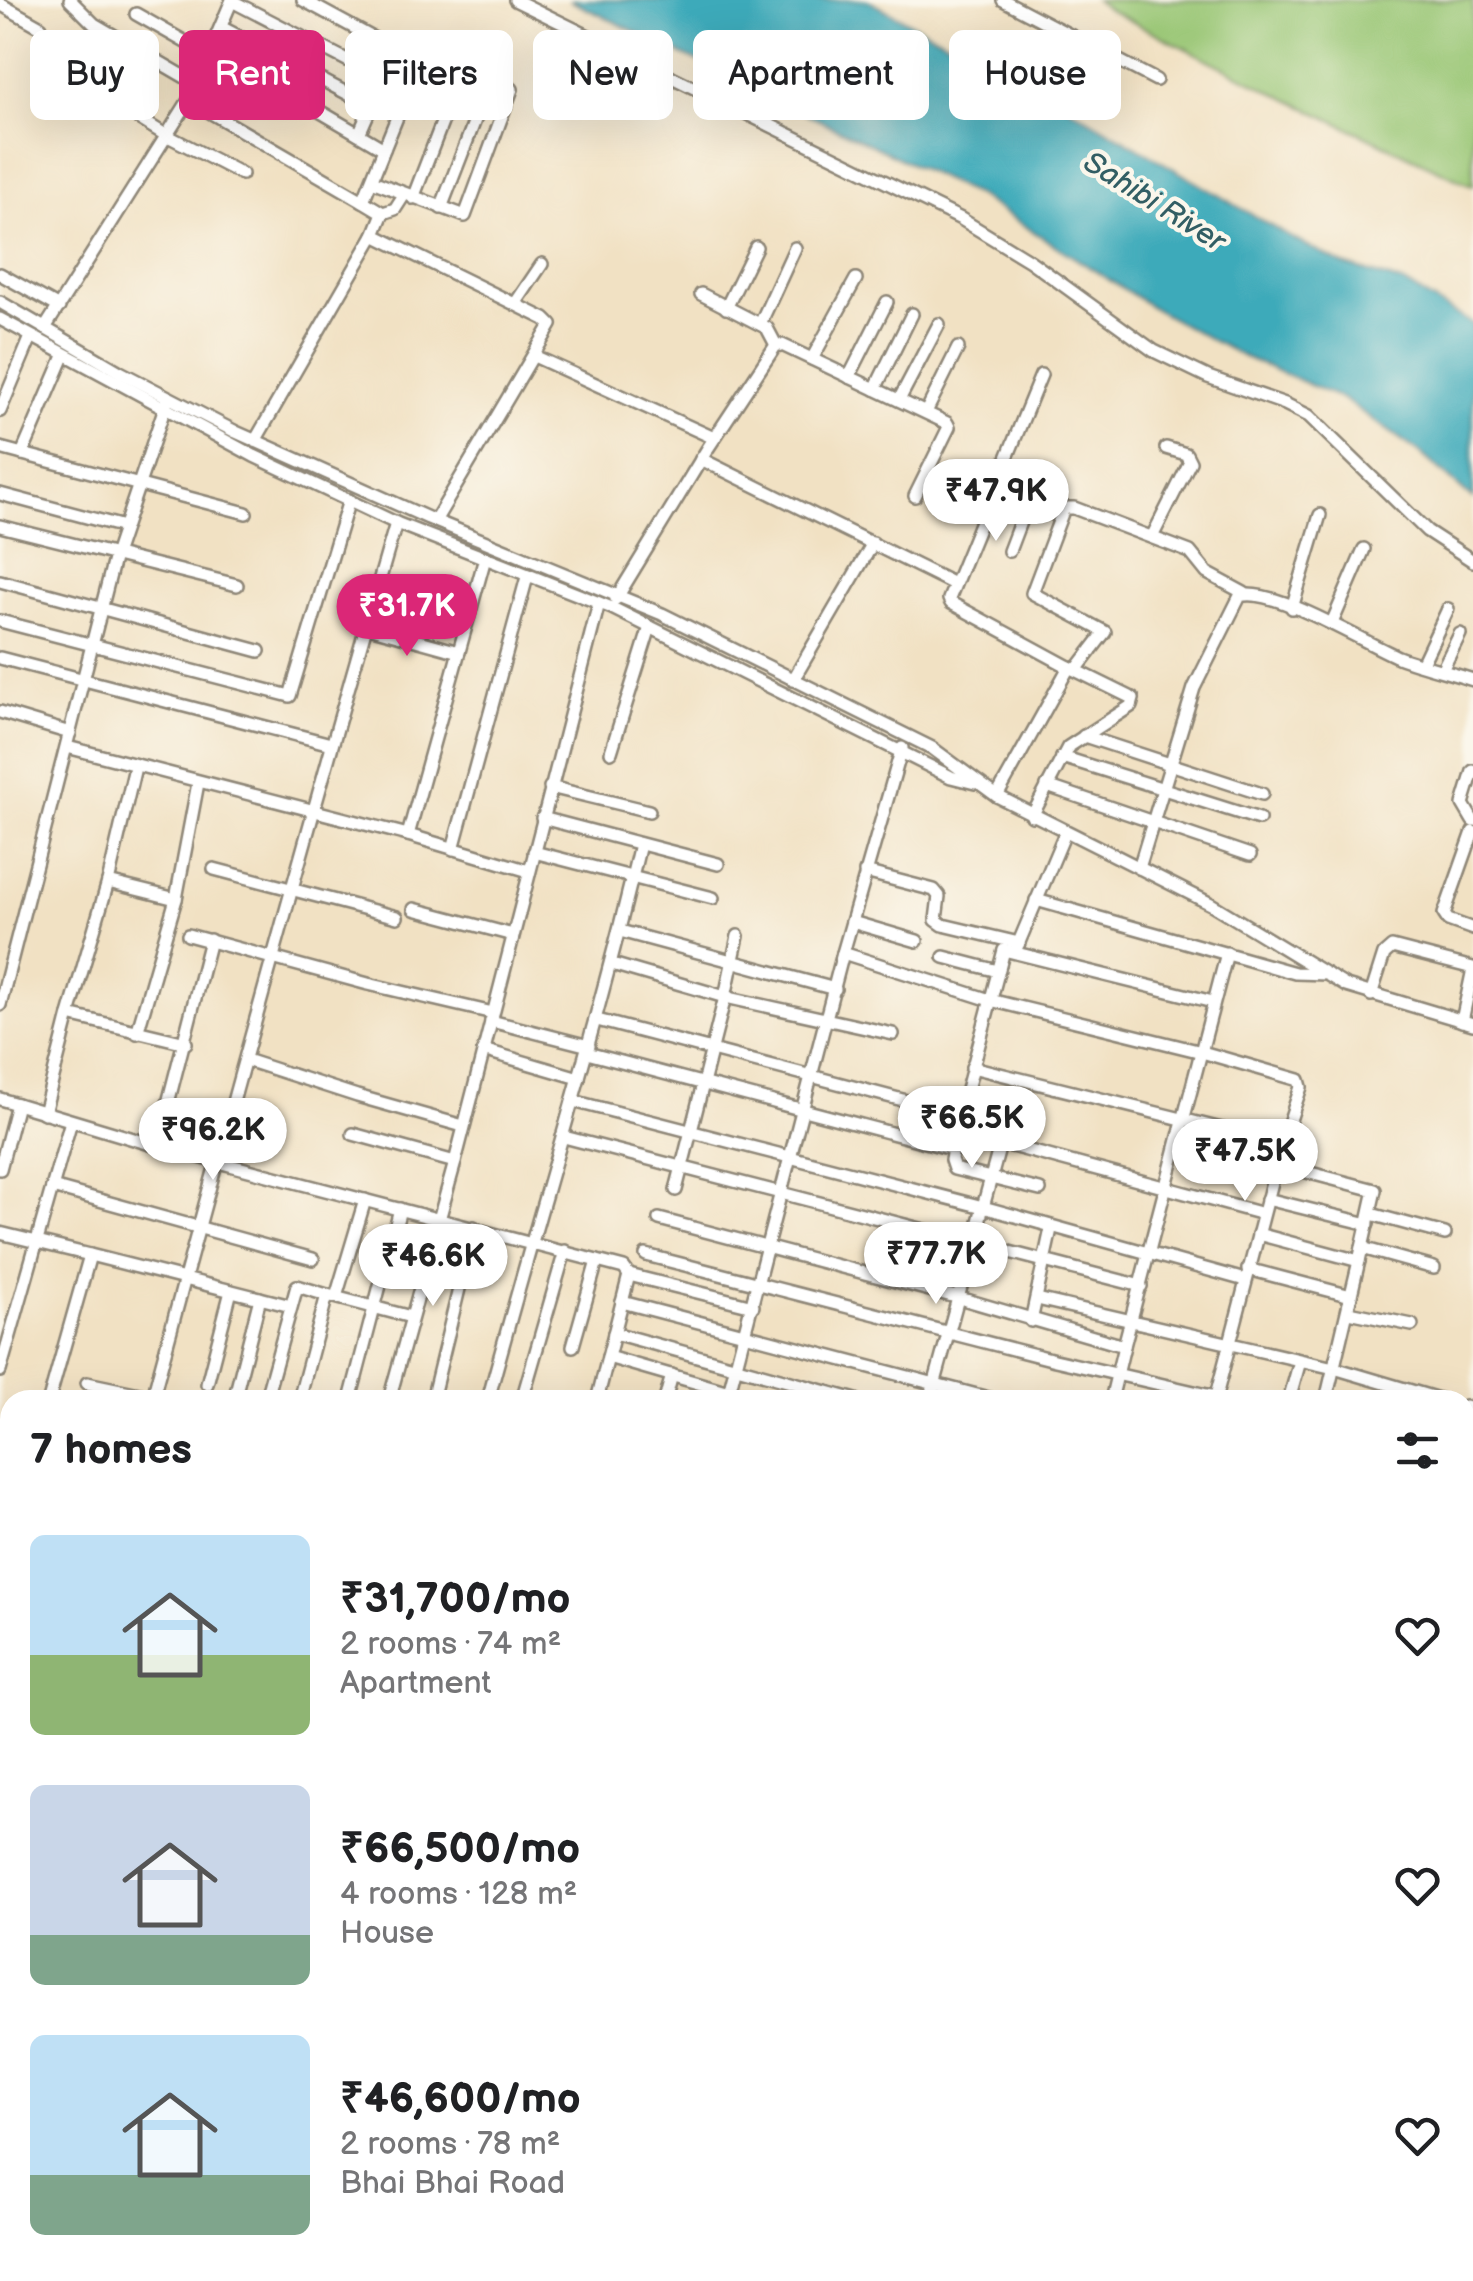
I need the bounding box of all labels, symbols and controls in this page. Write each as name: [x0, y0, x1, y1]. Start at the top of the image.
chip: Buy: [30, 30, 159, 120]
chip: Rent: [179, 30, 325, 120]
chip: Filters: [345, 30, 513, 120]
chip: New: [533, 30, 673, 120]
chip: Apartment: [693, 30, 929, 120]
chip: House: [949, 30, 1121, 120]
water label: Sahibi River: [1076, 144, 1233, 261]
pin: ₹47.9K: [915, 459, 1077, 544]
text: ₹47.9K: [945, 472, 1047, 511]
pin: ₹31.7K: [326, 574, 488, 659]
text: ₹31.7K: [359, 587, 455, 626]
pin: ₹66.5K: [891, 1086, 1053, 1171]
pin: ₹96.2K: [132, 1098, 294, 1183]
text: ₹66.5K: [920, 1099, 1024, 1138]
text: ₹96.2K: [161, 1111, 265, 1150]
pin: ₹47.5K: [1164, 1119, 1326, 1204]
text: ₹47.5K: [1194, 1132, 1296, 1171]
pin: ₹77.7K: [855, 1222, 1017, 1307]
pin: ₹46.6K: [352, 1224, 514, 1309]
text: ₹77.7K: [886, 1235, 986, 1274]
text: ₹46.6K: [381, 1237, 485, 1276]
icon: filters: [1390, 1423, 1445, 1478]
text: 7 homes: [30, 1425, 192, 1476]
text: ₹31,700/mo: [340, 1574, 571, 1625]
icon: home: [110, 1575, 230, 1695]
icon: heart: [1390, 1608, 1445, 1663]
text: 2 rooms · 74 m²: [340, 1625, 561, 1664]
text: Apartment: [340, 1664, 491, 1703]
text: ₹66,500/mo: [340, 1824, 580, 1875]
icon: home: [110, 1825, 230, 1945]
icon: heart: [1390, 1858, 1445, 1913]
text: 4 rooms · 128 m²: [340, 1875, 577, 1914]
text: House: [340, 1914, 434, 1953]
text: ₹46,600/mo: [340, 2074, 581, 2125]
icon: home: [110, 2075, 230, 2195]
icon: heart: [1390, 2108, 1445, 2163]
text: 2 rooms · 78 m²: [340, 2125, 560, 2164]
text: Bhai Bhai Road: [340, 2164, 565, 2203]

